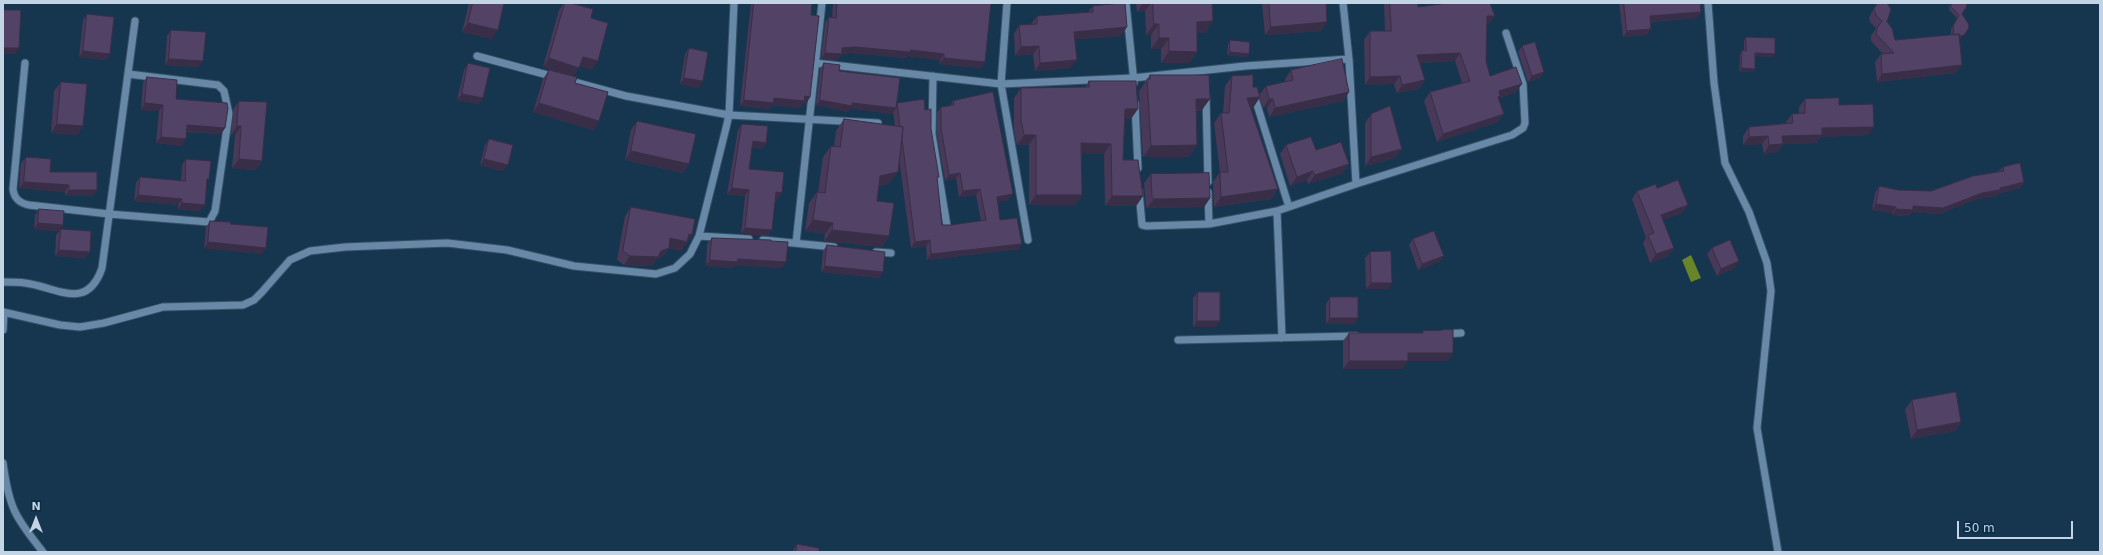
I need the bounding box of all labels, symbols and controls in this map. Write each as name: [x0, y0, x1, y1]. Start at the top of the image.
north arrow: [16, 499, 56, 539]
text: N: [31, 500, 41, 513]
scale bar: [1959, 513, 2075, 539]
text: 50 m: [1964, 521, 1995, 535]

